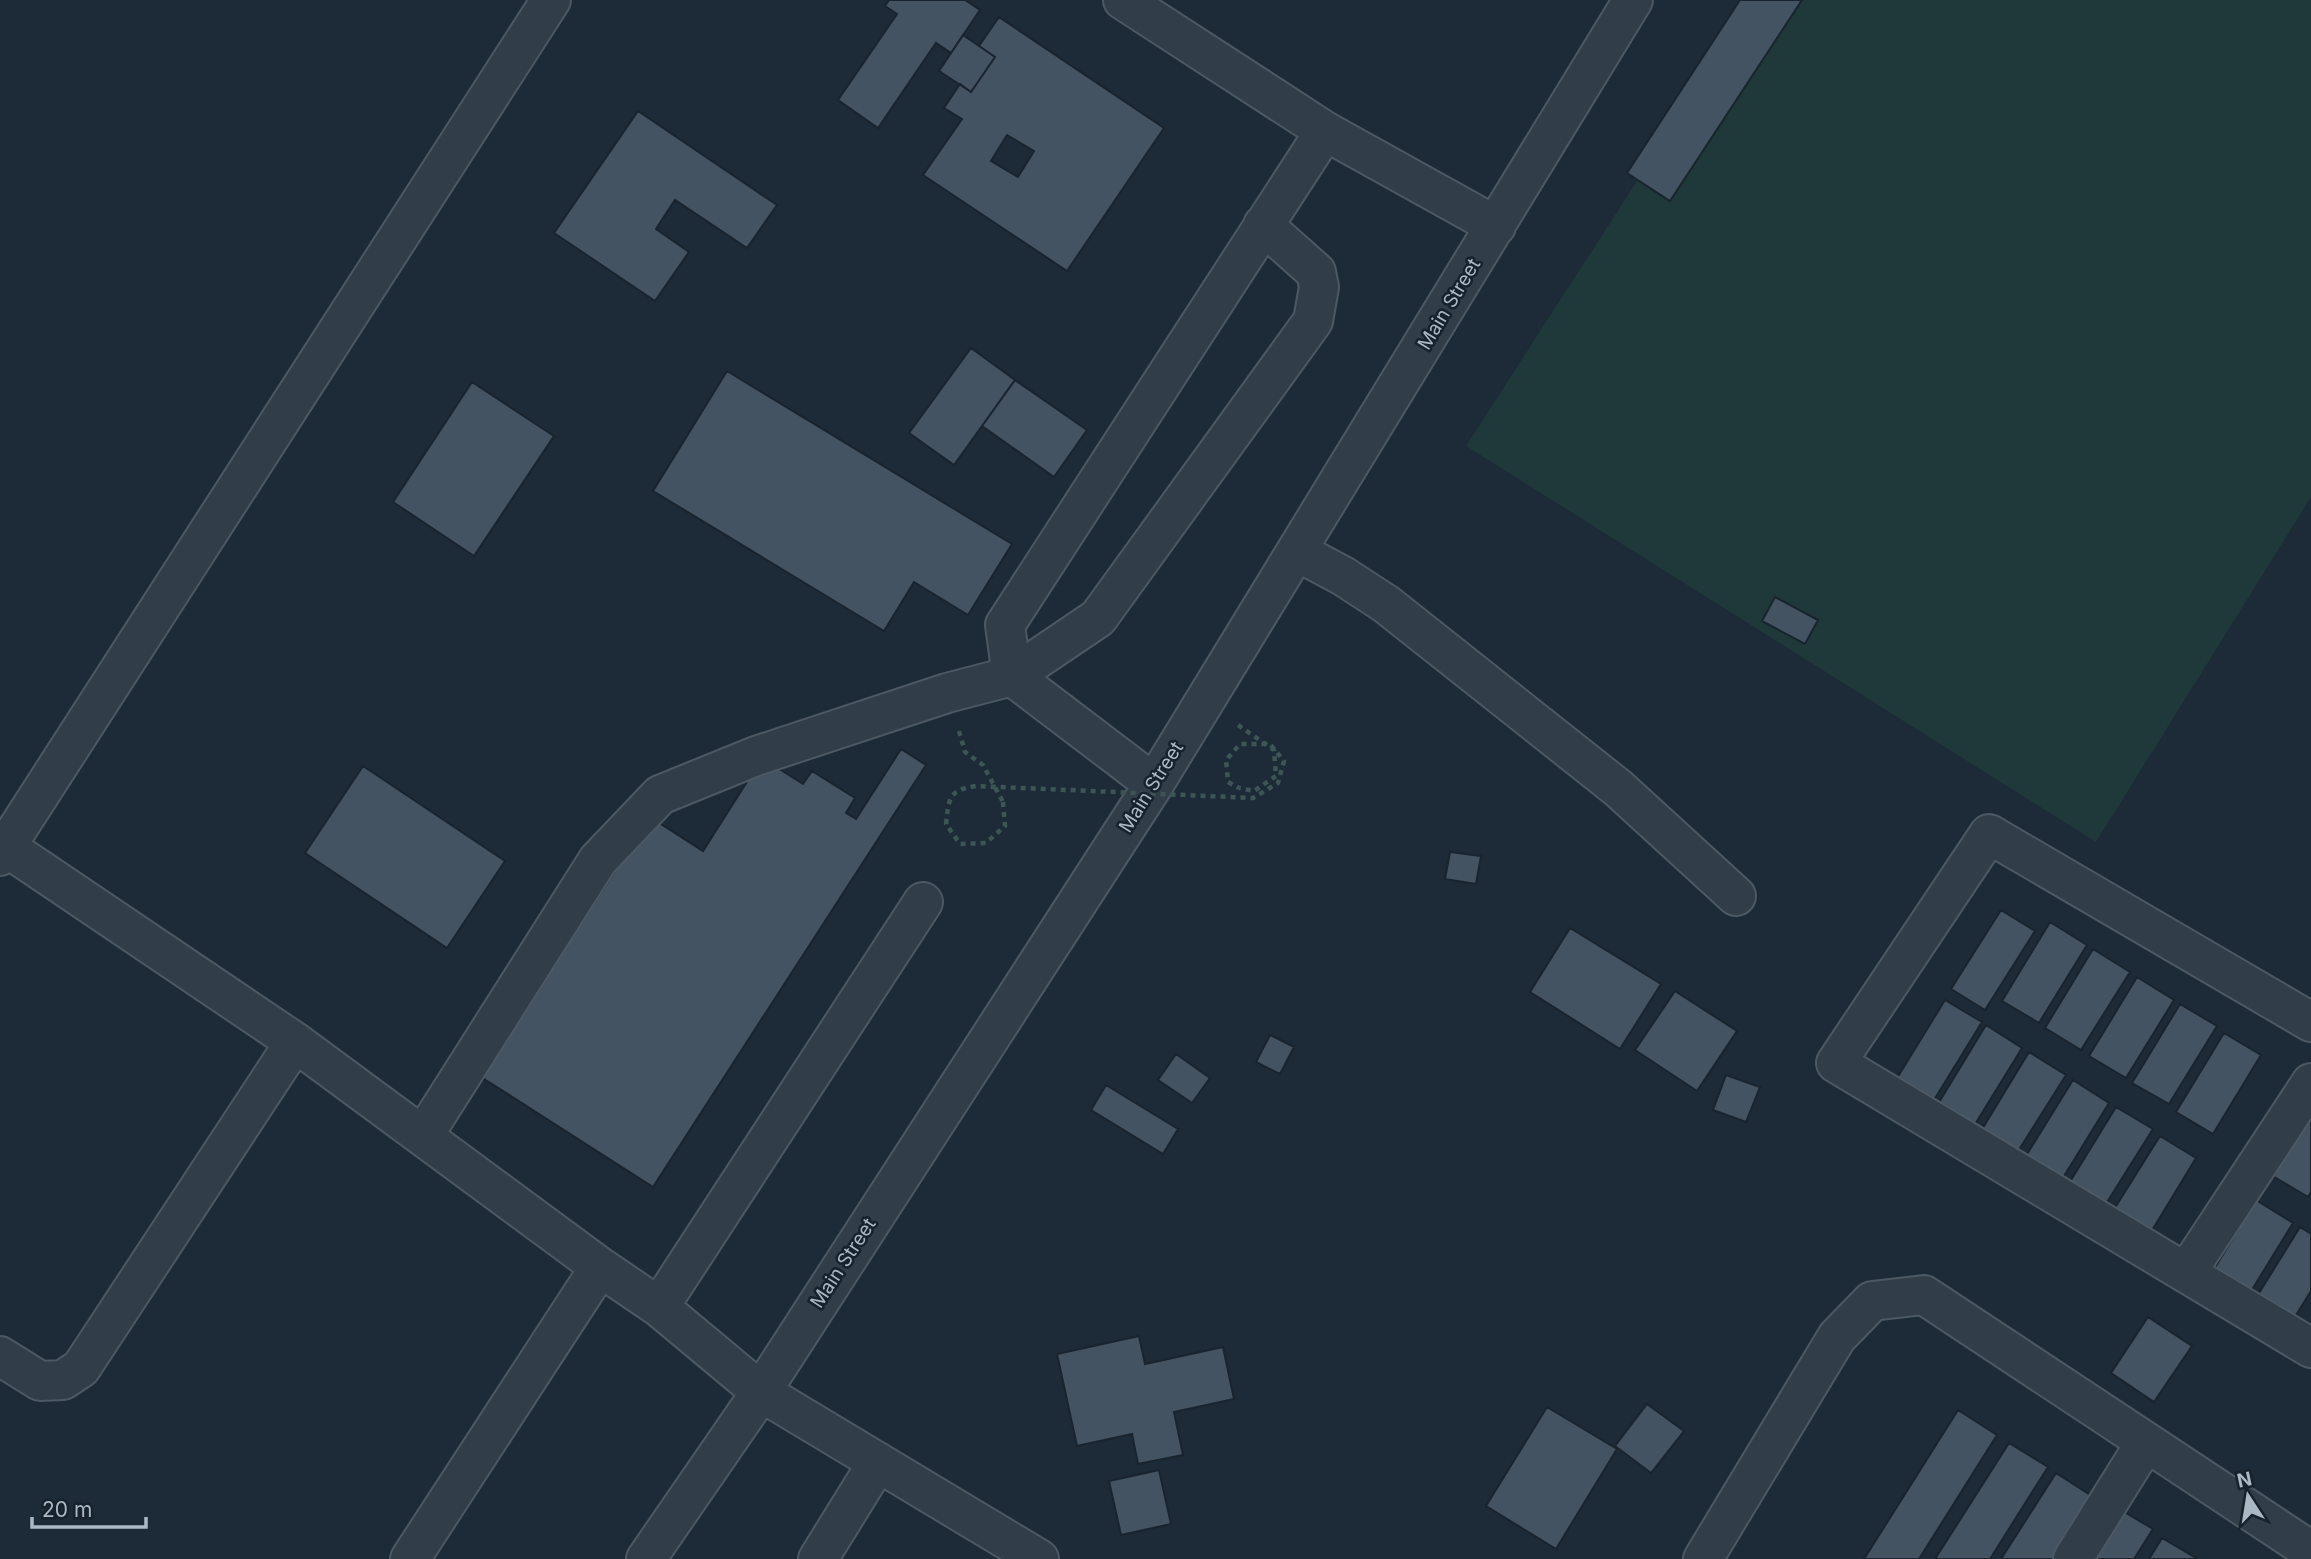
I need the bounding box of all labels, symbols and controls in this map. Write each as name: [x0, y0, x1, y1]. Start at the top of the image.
street label: Main Street: [1413, 254, 1485, 354]
street label: Main Street: [1114, 737, 1188, 837]
street label: Main Street: [805, 1214, 881, 1312]
north arrow: [2213, 1461, 2283, 1531]
text: N: [2235, 1467, 2254, 1493]
scale bar: [32, 1486, 145, 1530]
text: 20 m: [42, 1497, 92, 1522]

